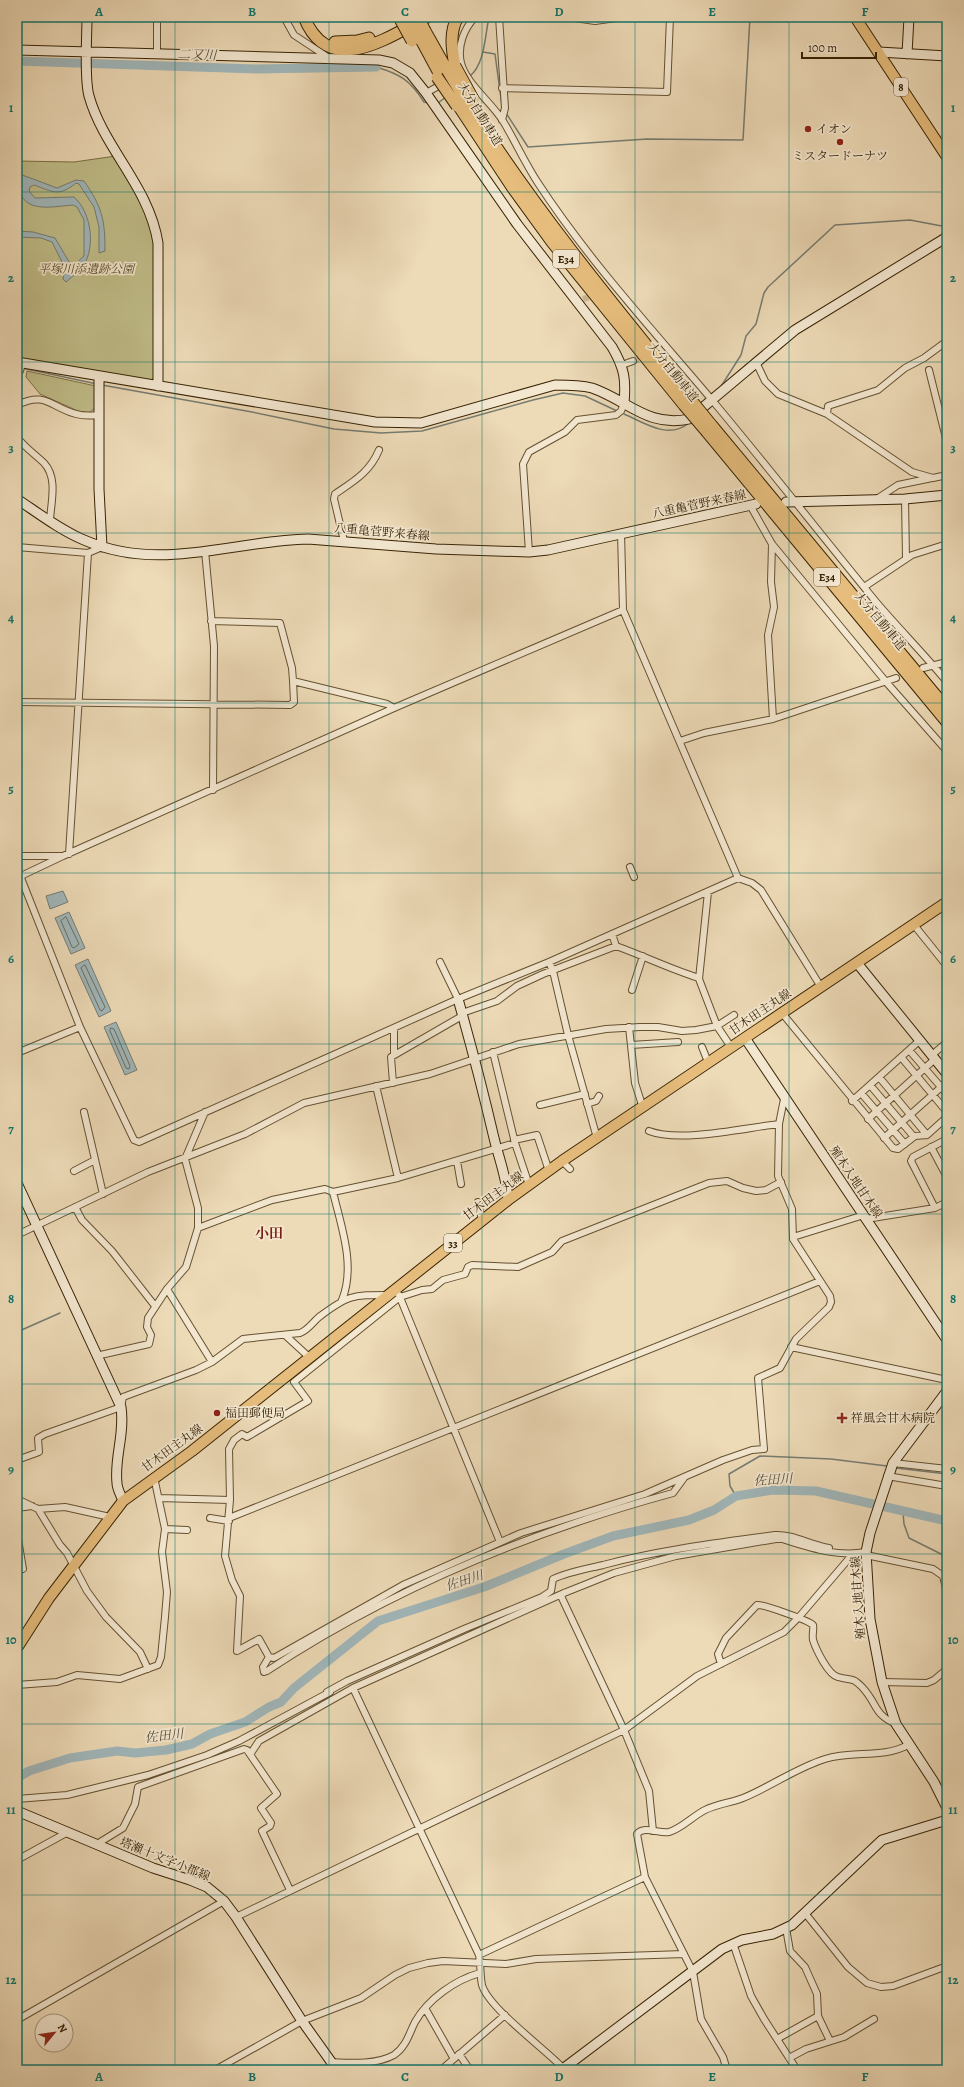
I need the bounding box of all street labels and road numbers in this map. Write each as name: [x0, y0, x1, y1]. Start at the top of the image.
road number: 8: [894, 78, 908, 96]
street label: 大分自動車道: [454, 79, 506, 149]
road number: E34: [553, 250, 579, 268]
street label: 大分自動車道: [644, 339, 702, 405]
street label: 八重亀菅野来春線: [650, 486, 748, 522]
street label: 八重亀菅野来春線: [333, 520, 431, 544]
road number: E34: [814, 568, 840, 586]
street label: 大分自動車道: [851, 588, 909, 654]
street label: 甘木田主丸線: [726, 985, 794, 1039]
street label: 殖木入地甘木線: [826, 1143, 886, 1221]
street label: 甘木田主丸線: [459, 1168, 527, 1224]
road number: 33: [444, 1234, 462, 1252]
street label: 甘木田主丸線: [138, 1420, 206, 1476]
street label: 殖木入地甘木線: [847, 1556, 869, 1640]
street label: 塔瀬十文字小郡線: [117, 1834, 213, 1884]

